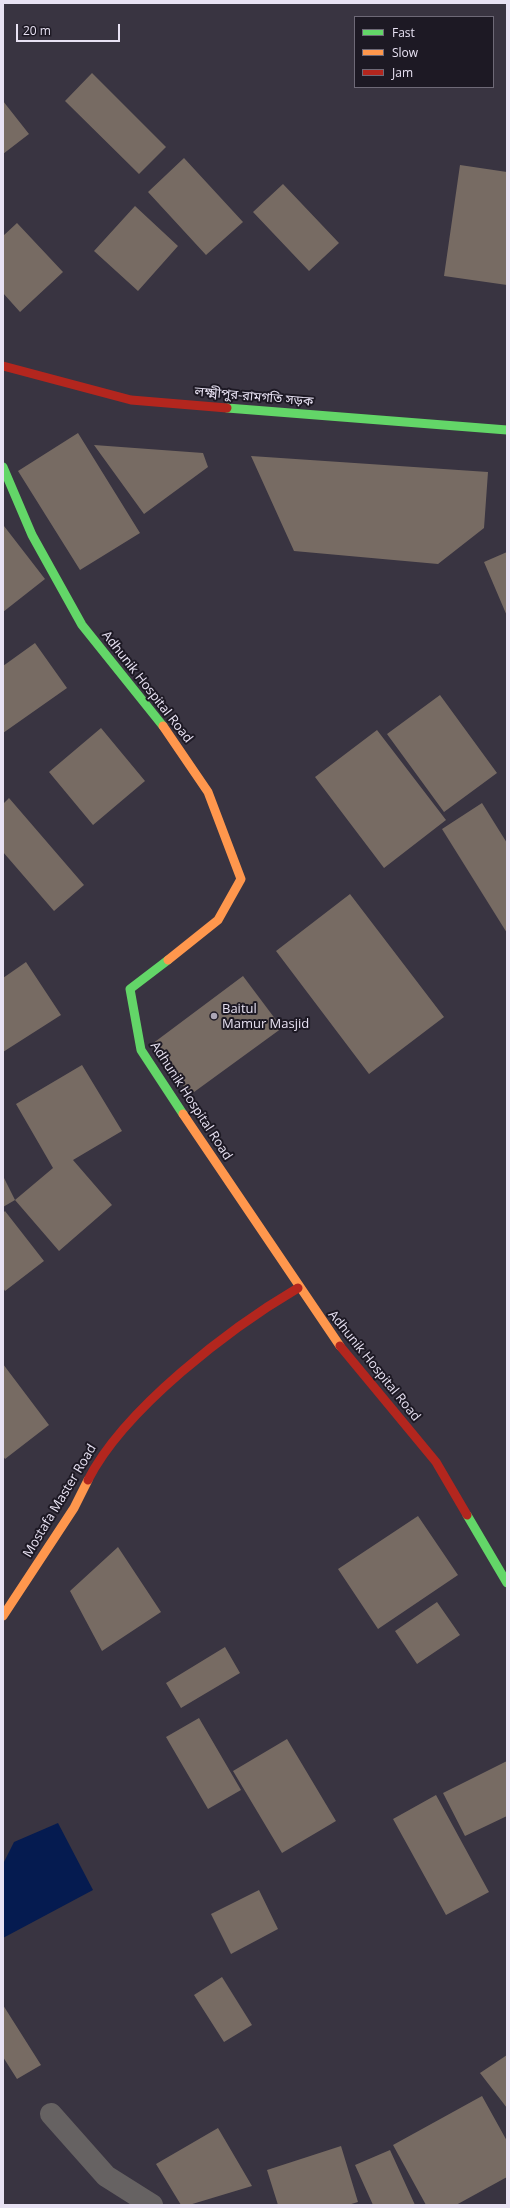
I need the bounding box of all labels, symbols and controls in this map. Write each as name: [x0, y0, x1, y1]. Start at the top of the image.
scale bar: [18, 16, 122, 42]
legend: [354, 16, 494, 88]
text: 20 m: [23, 22, 51, 39]
text: Fast: [392, 24, 415, 41]
text: Slow: [392, 44, 418, 61]
text: Jam: [392, 64, 413, 81]
street label: লক্ষ্মীপুর-রামগতি সড়ক: [194, 384, 314, 410]
street label: Adhunik Hospital Road: [98, 628, 196, 746]
place label: Baitul Mamur Masjid: [222, 1001, 309, 1032]
marker: Baitul Mamur Masjid: [209, 1011, 219, 1021]
street label: Adhunik Hospital Road: [147, 1039, 235, 1163]
street label: Adhunik Hospital Road: [325, 1307, 423, 1425]
street label: Mostafa Master Road: [20, 1442, 100, 1560]

